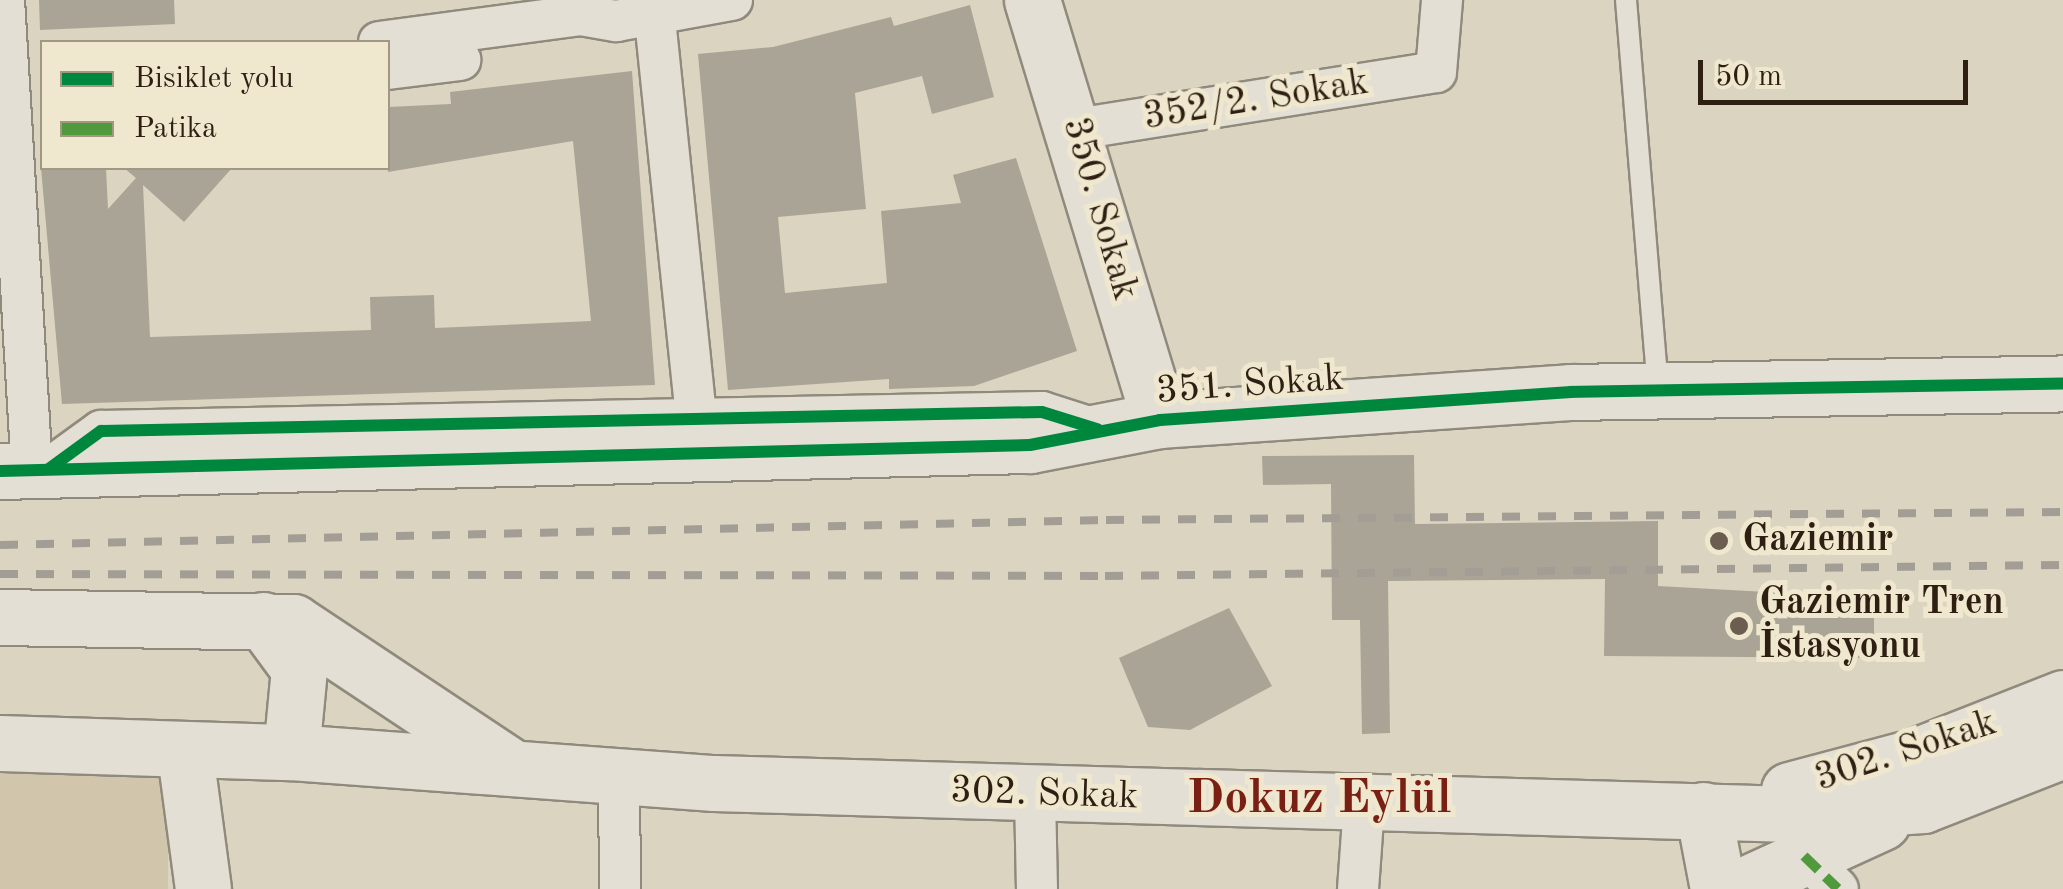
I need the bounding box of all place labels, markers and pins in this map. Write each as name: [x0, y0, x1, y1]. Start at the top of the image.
place label: Gaziemir: [1742, 518, 1893, 564]
marker: Gaziemir: [1706, 528, 1732, 554]
place label: Gaziemir Tren İstasyonu: [1759, 581, 2004, 670]
marker: Gaziemir Tren İstasyonu: [1728, 615, 1750, 637]

